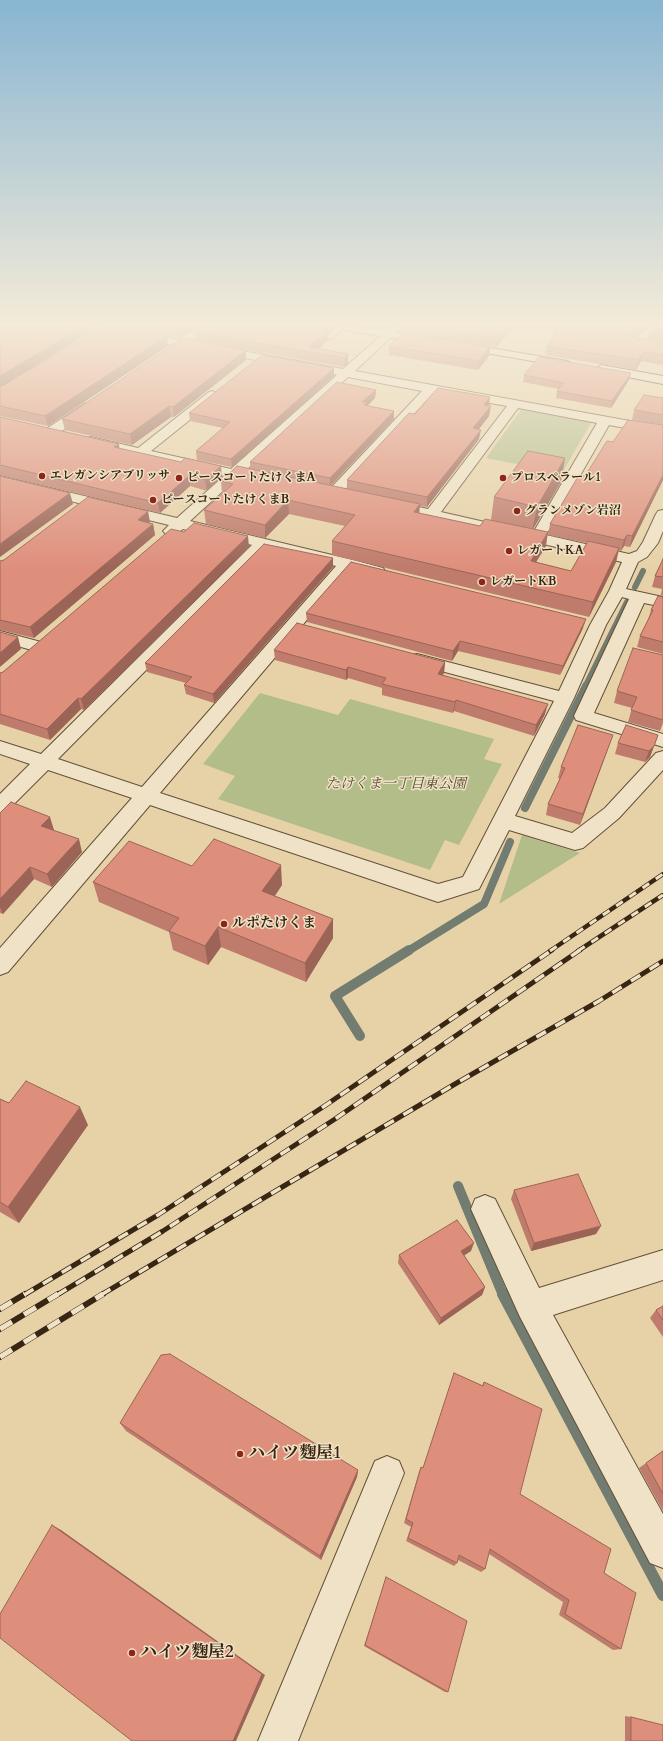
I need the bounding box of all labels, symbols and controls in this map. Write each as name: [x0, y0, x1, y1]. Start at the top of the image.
place label: エレガンシアブリッサ: [50, 469, 170, 483]
marker: エレガンシアブリッサ: [37, 471, 47, 481]
place label: ピースコートたけくまA: [187, 471, 316, 485]
place label: プロスペラール1: [511, 471, 601, 485]
marker: ピースコートたけくまA: [174, 473, 184, 483]
marker: プロスペラール1: [498, 473, 508, 483]
place label: ピースコートたけくまB: [161, 493, 289, 507]
marker: ピースコートたけくまB: [148, 495, 158, 505]
place label: グランメゾン岩沼: [525, 504, 621, 518]
marker: グランメゾン岩沼: [512, 506, 522, 516]
place label: レガートKA: [517, 544, 584, 558]
marker: レガートKA: [504, 546, 514, 556]
place label: レガートKB: [490, 575, 556, 589]
marker: レガートKB: [477, 577, 487, 587]
park label: たけくま一丁目東公園: [326, 777, 466, 793]
place label: ルポたけくま: [232, 916, 316, 932]
marker: ルポたけくま: [219, 919, 229, 929]
place label: ハイツ麴屋1: [248, 1444, 342, 1464]
marker: ハイツ麴屋1: [235, 1449, 245, 1459]
place label: ハイツ麴屋2: [140, 1643, 234, 1663]
marker: ハイツ麴屋2: [127, 1648, 137, 1658]

